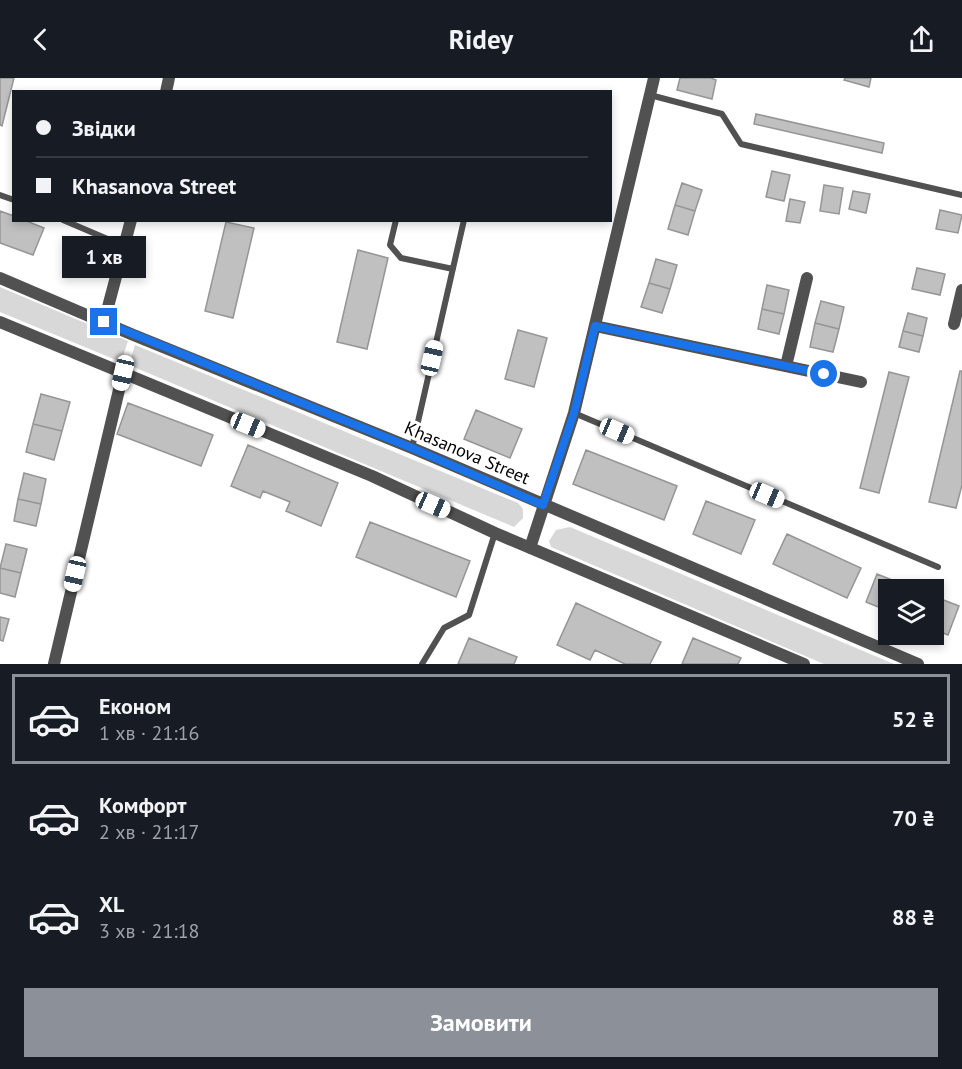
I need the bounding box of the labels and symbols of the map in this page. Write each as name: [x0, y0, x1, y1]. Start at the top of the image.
callout: 1 хв: [62, 235, 146, 277]
route end: [90, 308, 117, 335]
car: [419, 338, 445, 378]
car: [110, 353, 136, 393]
route start: [810, 360, 837, 387]
car: [228, 410, 268, 440]
street label: Khasanova Street: [401, 416, 533, 489]
car: [597, 416, 637, 446]
car: [747, 480, 787, 510]
car: [413, 489, 453, 521]
car: [62, 554, 88, 594]

